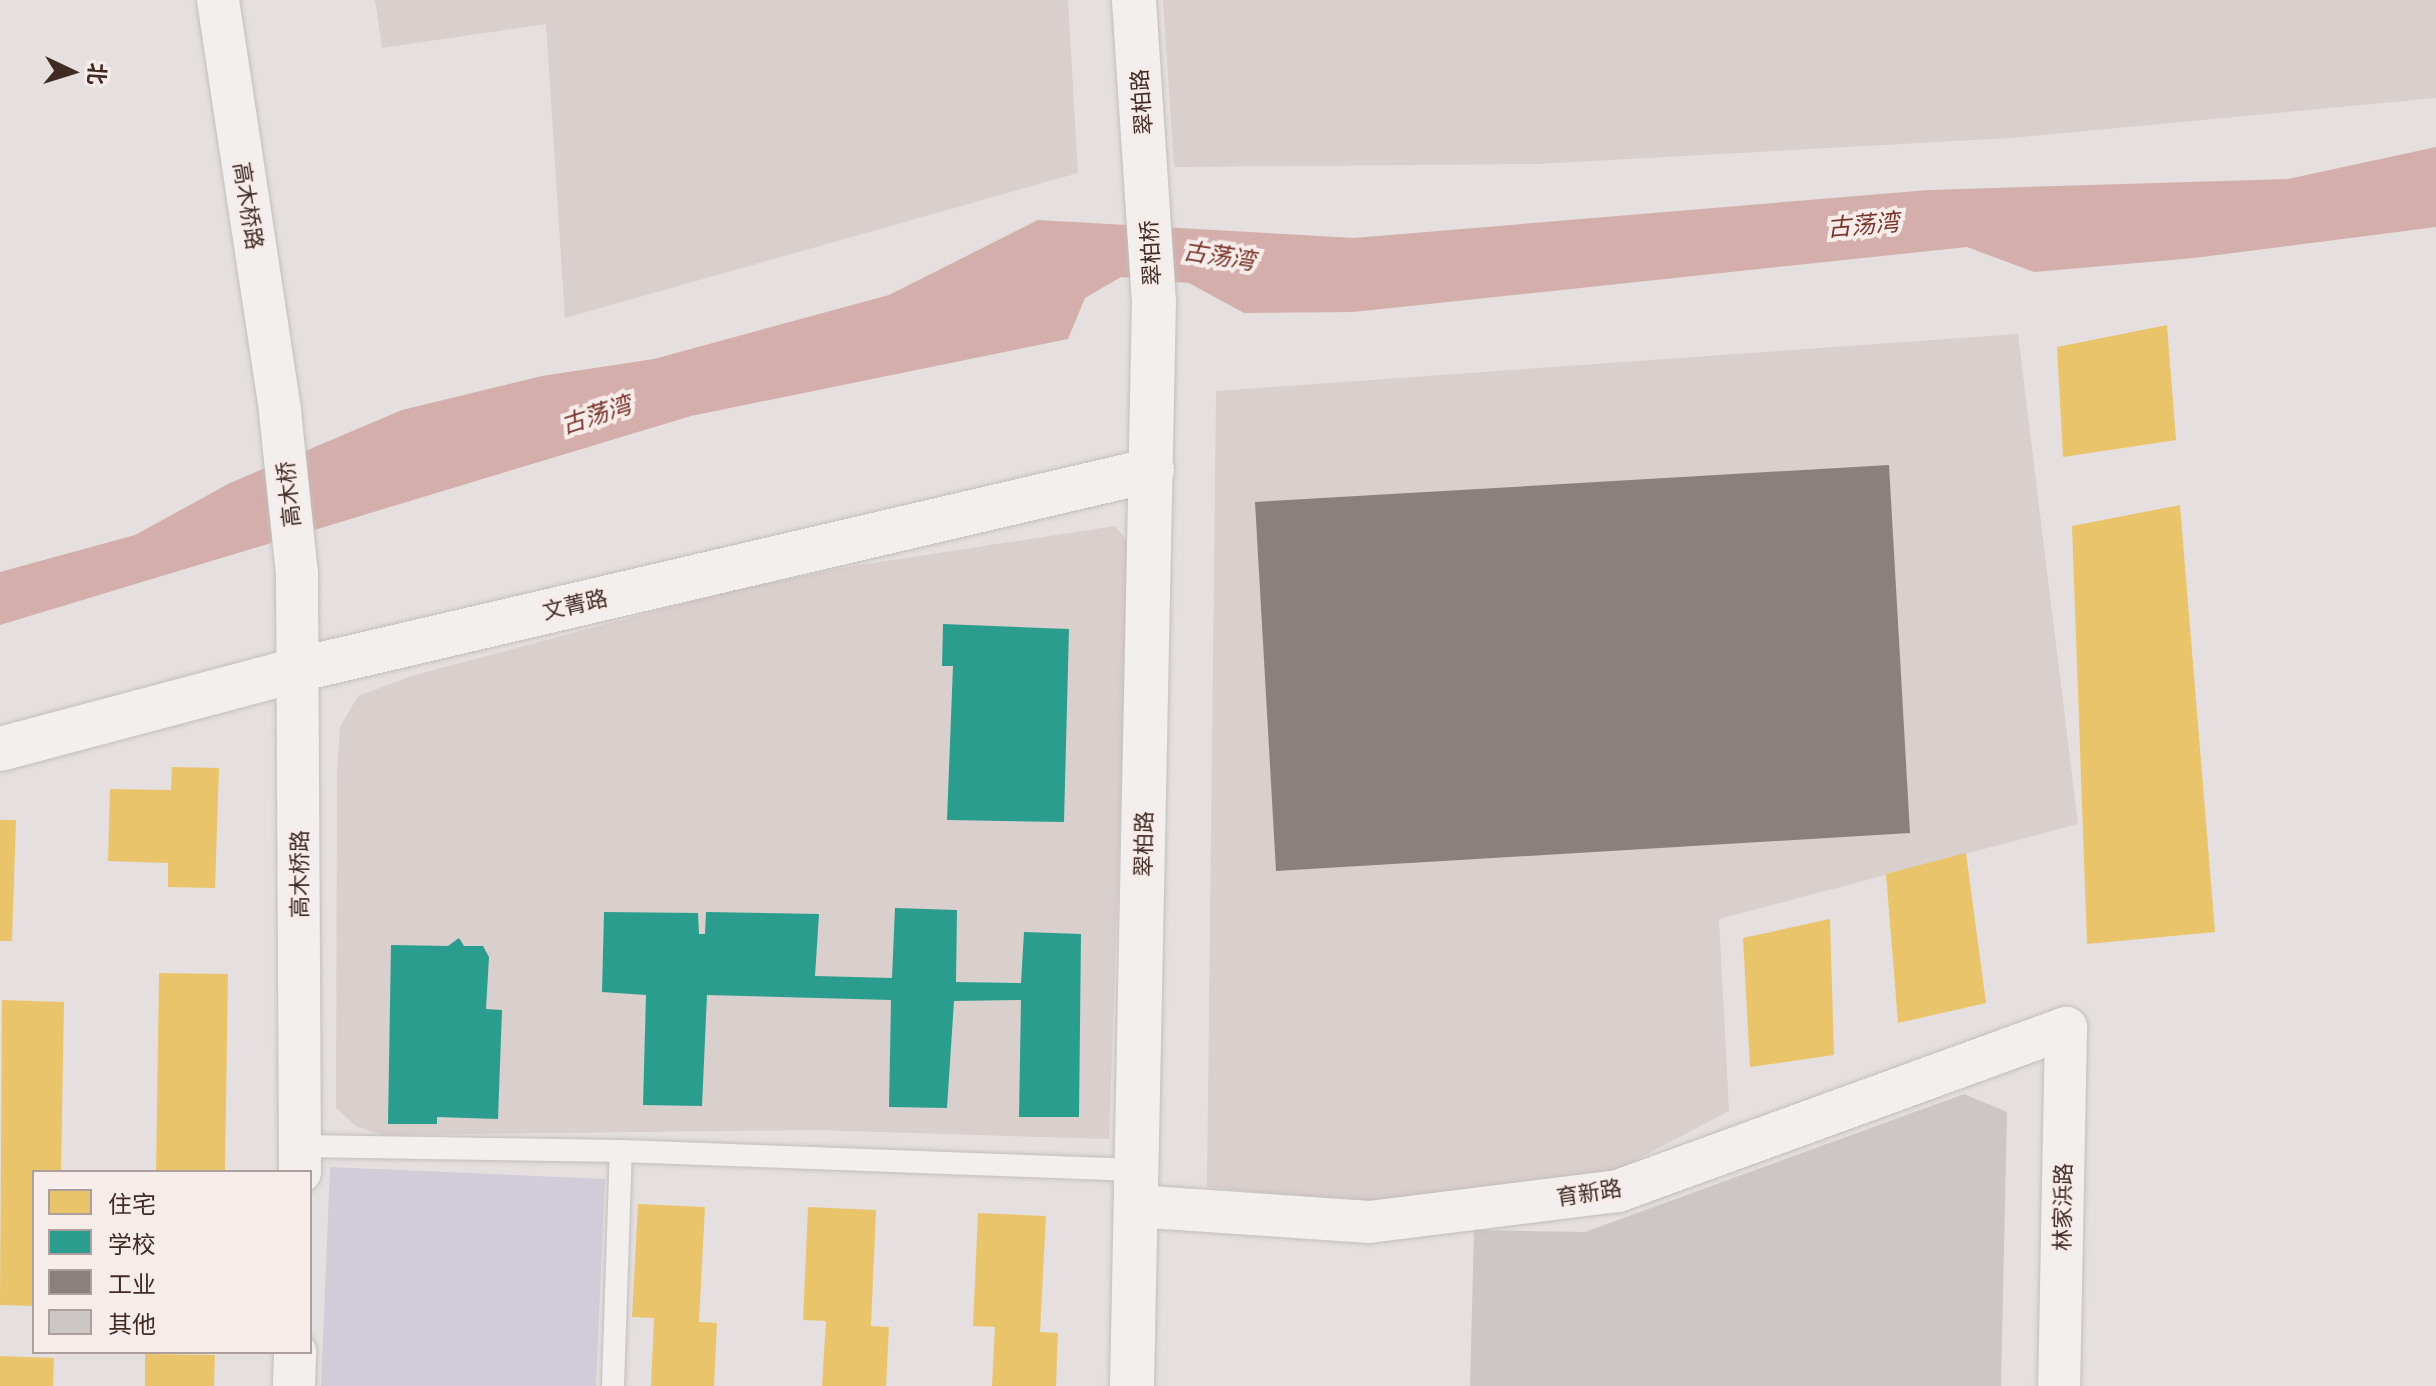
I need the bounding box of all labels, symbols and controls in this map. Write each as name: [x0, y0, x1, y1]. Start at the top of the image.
north arrow: [32, 32, 112, 112]
text: 北: [83, 62, 110, 86]
street label: 翠柏路: [1127, 68, 1157, 136]
street label: 高木桥路: [228, 160, 268, 252]
water label: 古荡湾: [1826, 208, 1900, 242]
street label: 翠柏桥: [1136, 219, 1166, 287]
water label: 古荡湾: [1181, 236, 1257, 276]
water label: 古荡湾: [557, 390, 635, 440]
street label: 高木桥: [272, 460, 306, 528]
street label: 文菁路: [540, 585, 610, 625]
street label: 翠柏路: [1130, 811, 1158, 877]
street label: 高木桥路: [287, 830, 313, 918]
street label: 林家浜路: [2049, 1163, 2077, 1251]
legend: [32, 1170, 312, 1354]
street label: 育新路: [1554, 1175, 1624, 1211]
text: 住宅: [108, 1191, 156, 1218]
text: 学校: [108, 1231, 156, 1258]
text: 工业: [108, 1271, 156, 1298]
text: 其他: [108, 1311, 156, 1338]

